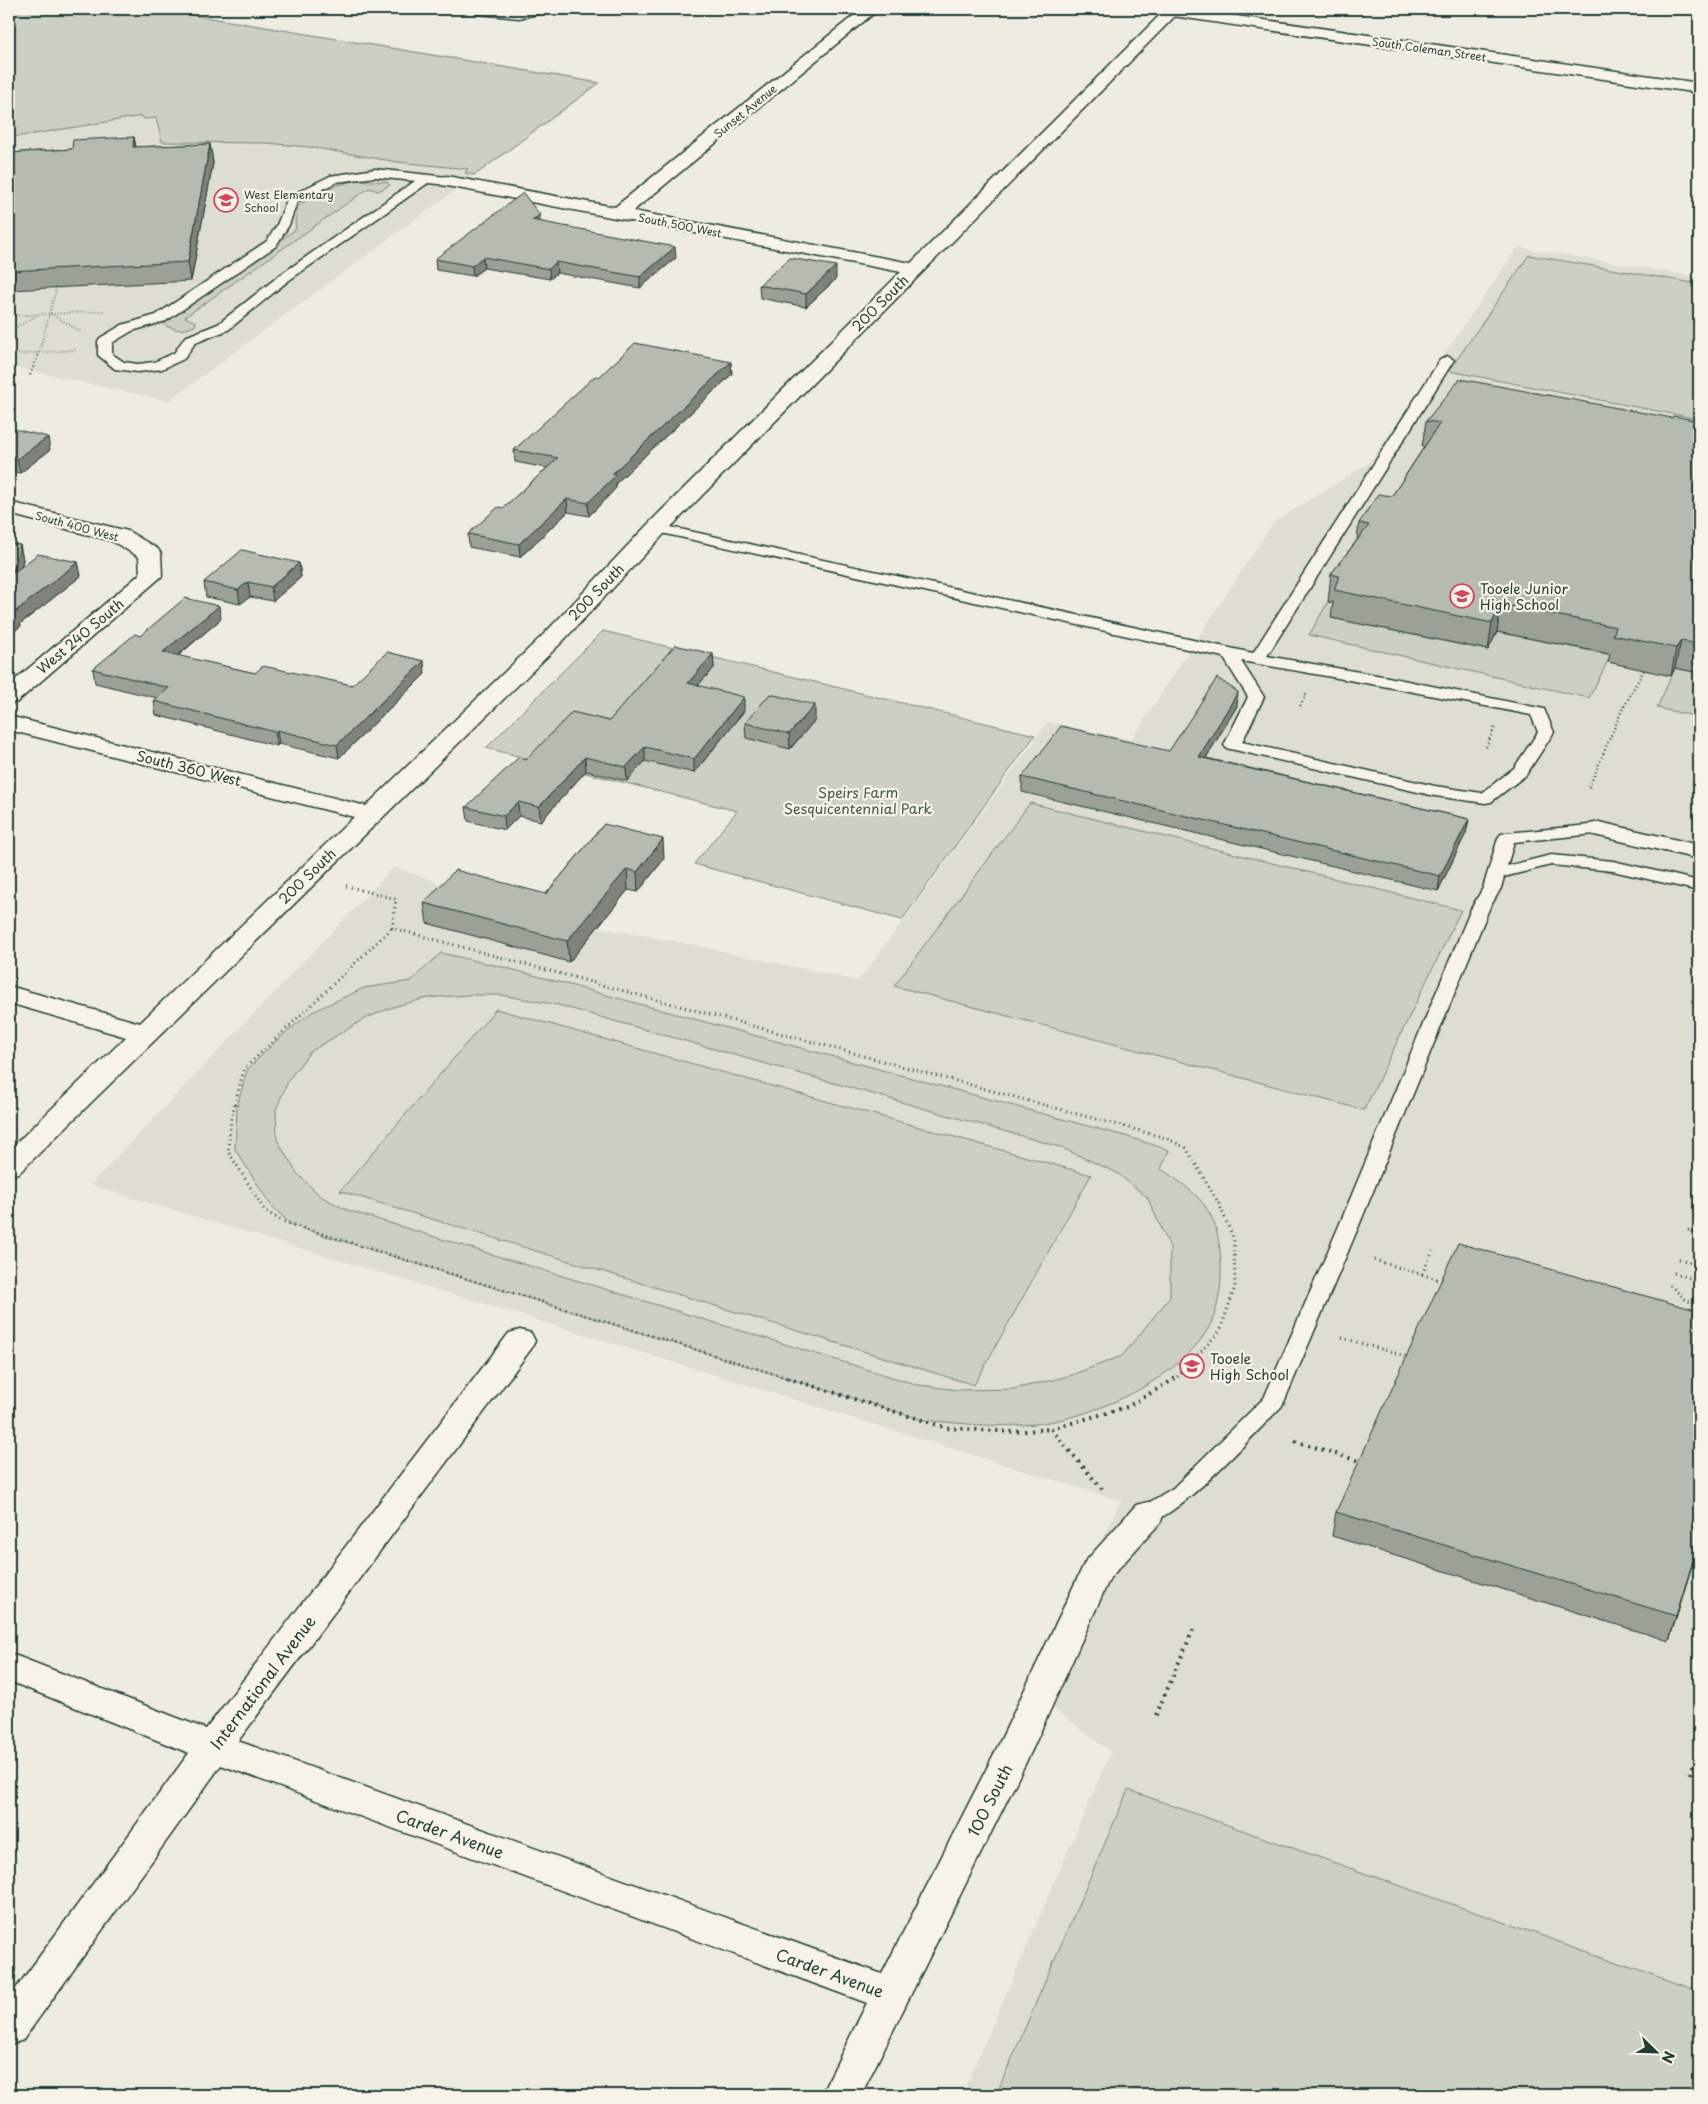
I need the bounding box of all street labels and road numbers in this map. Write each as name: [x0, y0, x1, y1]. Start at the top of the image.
street label: South Coleman Street: [1371, 33, 1487, 65]
street label: Sunset Avenue: [710, 80, 780, 142]
street label: South 500 West: [637, 209, 724, 242]
street label: 200 South: [847, 270, 913, 336]
street label: South 400 West: [33, 507, 121, 545]
street label: 200 South: [563, 559, 629, 625]
street label: West 240 South: [32, 593, 128, 679]
street label: South 360 West: [135, 745, 244, 791]
street label: 200 South: [274, 843, 340, 909]
street label: International Avenue: [204, 1610, 321, 1754]
street label: 100 South: [961, 1760, 1017, 1840]
street label: Carder Avenue: [393, 1802, 508, 1864]
street label: Carder Avenue: [773, 1941, 888, 2003]

